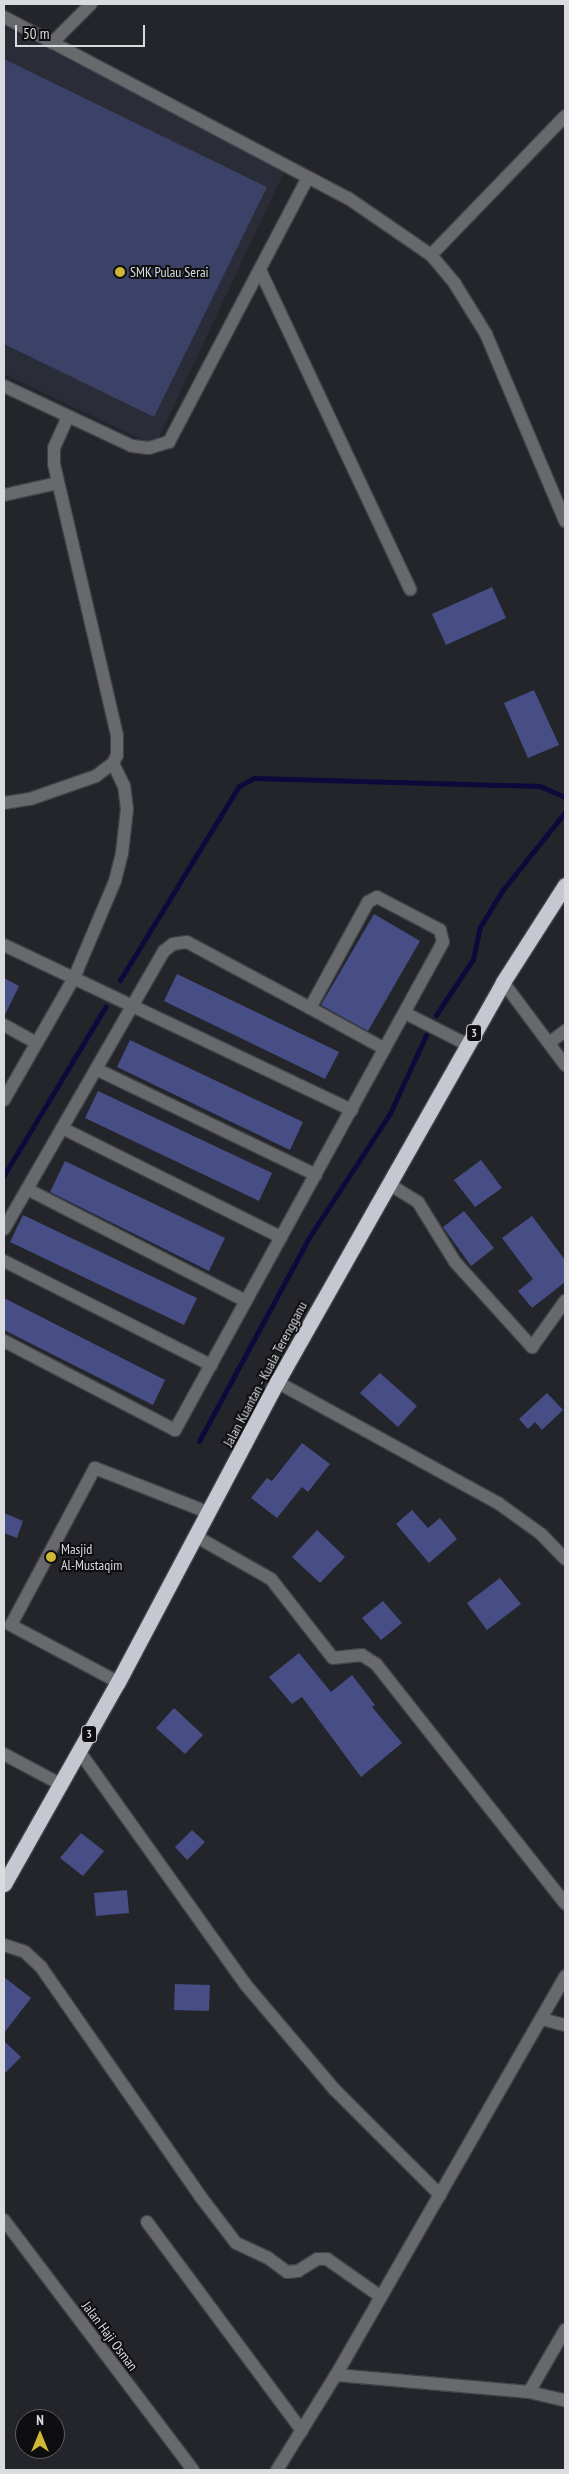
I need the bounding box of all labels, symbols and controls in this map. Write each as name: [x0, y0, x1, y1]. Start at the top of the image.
scale bar: [18, 15, 148, 47]
text: 50 m: [23, 24, 49, 43]
place label: SMK Pulau Serai: [130, 264, 209, 280]
marker: SMK Pulau Serai: [114, 266, 126, 278]
road number: 3: [465, 1024, 483, 1042]
street label: Jalan Kuantan - Kuala Terengganu: [219, 1298, 311, 1450]
place label: Masjid Al-Mustaqim: [61, 1541, 122, 1574]
marker: Masjid Al-Mustaqim: [45, 1551, 57, 1563]
road number: 3: [80, 1725, 98, 1744]
street label: Jalan Haji Osman: [79, 2298, 141, 2374]
north arrow: [15, 2409, 65, 2459]
text: N: [36, 2411, 44, 2429]

